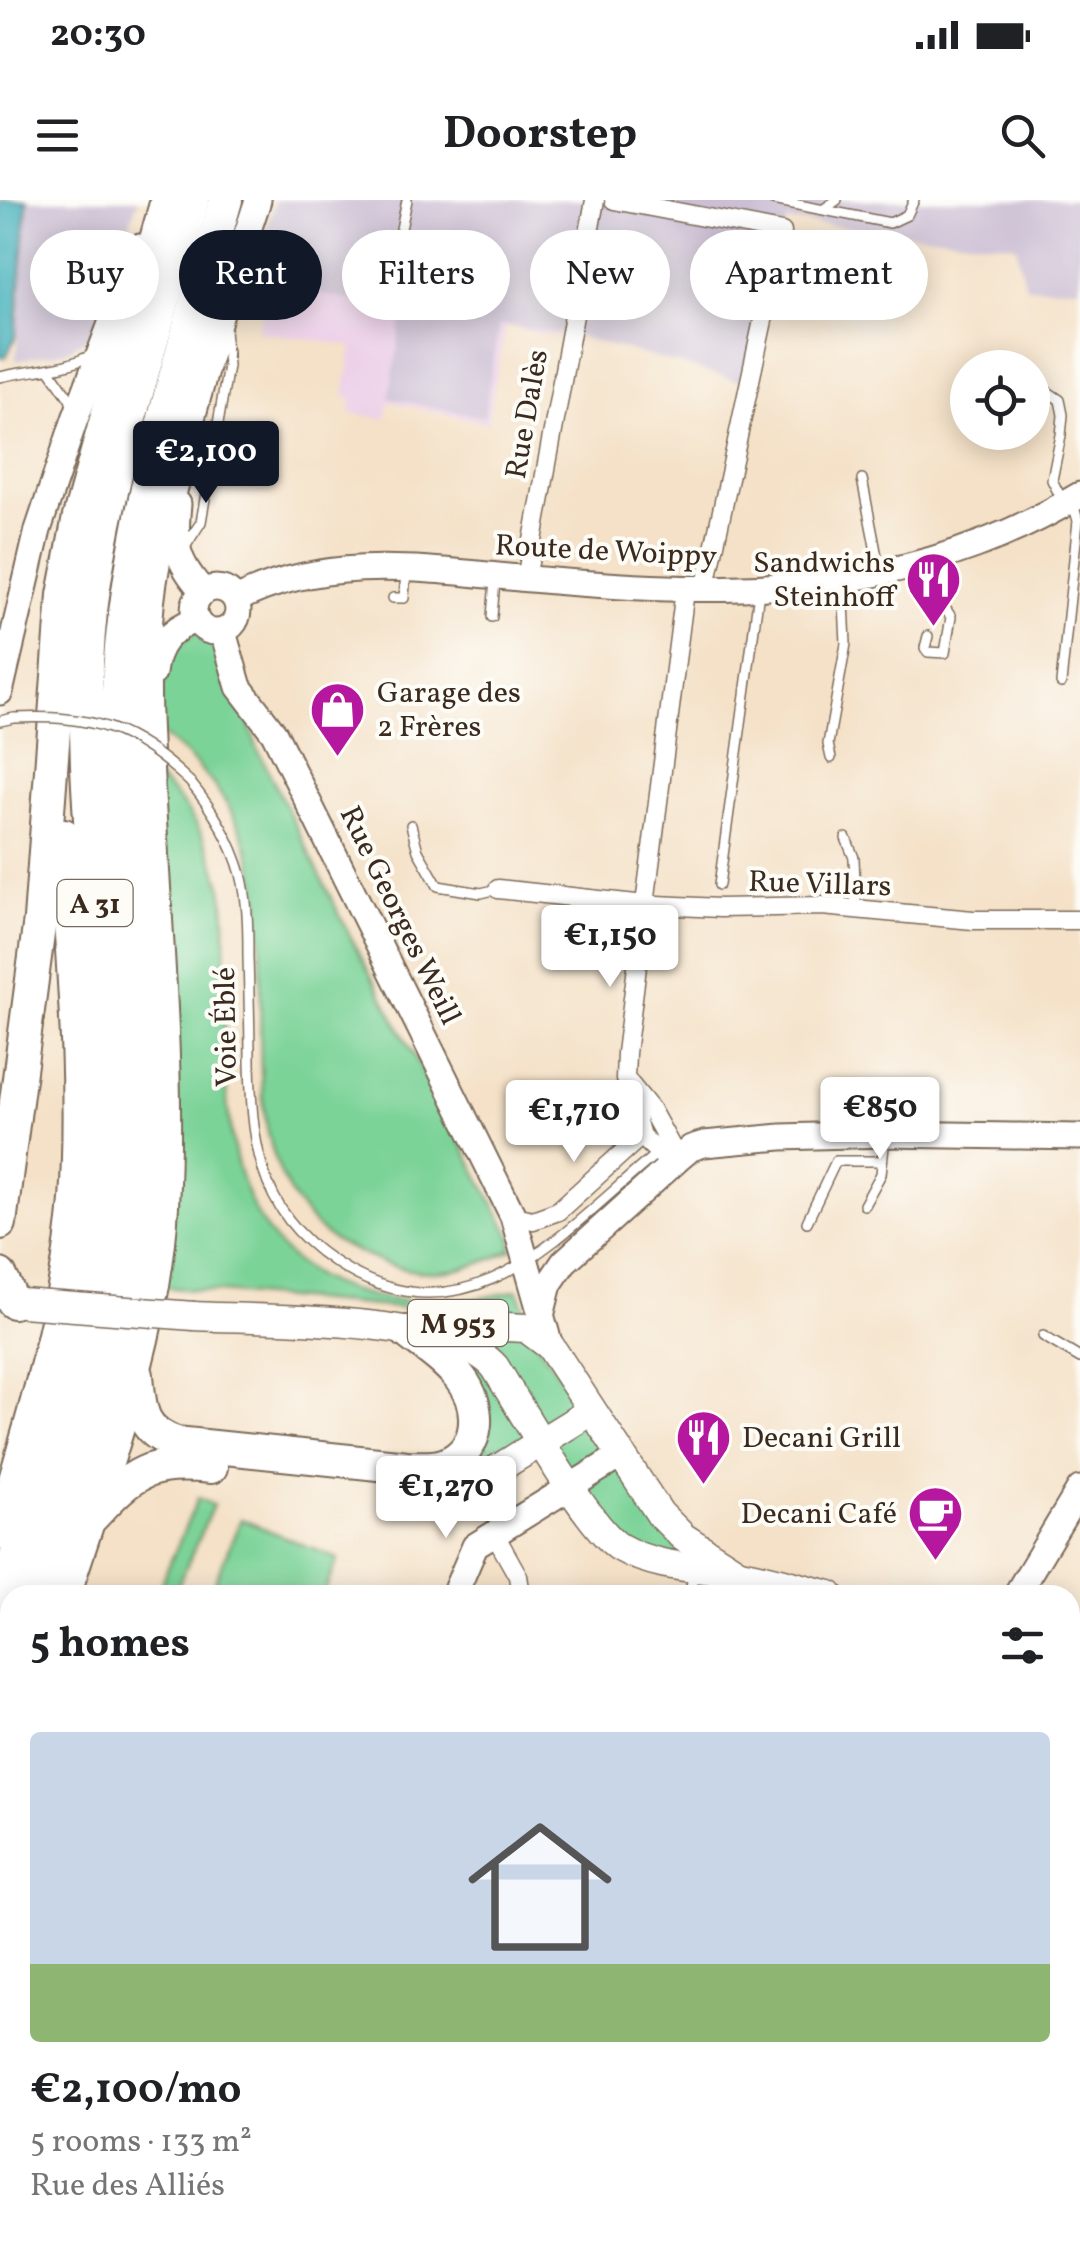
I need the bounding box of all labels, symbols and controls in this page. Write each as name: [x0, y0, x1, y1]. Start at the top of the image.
text: 20:30: [50, 9, 146, 62]
text: Doorstep: [443, 104, 637, 167]
icon: menu: [30, 108, 85, 163]
icon: search: [995, 108, 1050, 163]
chip: Buy: [30, 230, 159, 320]
chip: Rent: [179, 230, 322, 320]
chip: Filters: [342, 230, 510, 320]
chip: New: [530, 230, 670, 320]
chip: Apartment: [690, 230, 928, 320]
street label: Rue Dalès: [496, 346, 560, 482]
map controls: [950, 350, 1050, 450]
button: locate: [950, 350, 1050, 450]
pin: €2,100: [125, 421, 287, 506]
text: €2,100: [155, 431, 257, 475]
street label: Route de Woippy: [494, 525, 718, 579]
place label: Sandwichs Steinhoff: [753, 543, 898, 619]
restaurant icon: Sandwichs Steinhoff: [904, 549, 964, 628]
place label: Garage des 2 Frères: [377, 673, 521, 749]
shop icon: Garage des 2 Frères: [308, 679, 368, 758]
street label: Rue Georges Weill: [328, 799, 470, 1032]
street label: Rue Villars: [748, 862, 892, 908]
road number: A 31: [58, 880, 132, 926]
pin: €1,150: [529, 905, 691, 990]
text: €1,150: [563, 915, 657, 959]
street label: Voie Éblé: [205, 966, 249, 1087]
pin: €850: [821, 1077, 939, 1162]
pin: €1,710: [493, 1080, 655, 1165]
text: €850: [842, 1087, 918, 1131]
text: €1,710: [528, 1090, 620, 1134]
road number: M 953: [408, 1300, 508, 1346]
restaurant icon: Decani Grill: [673, 1407, 733, 1486]
place label: Decani Grill: [742, 1418, 901, 1460]
pin: €1,270: [365, 1456, 527, 1541]
text: €1,270: [398, 1466, 494, 1510]
cafe icon: Decani Café: [906, 1483, 966, 1562]
place label: Decani Café: [741, 1494, 897, 1536]
text: 5 homes: [30, 1616, 190, 1675]
icon: filters: [995, 1618, 1050, 1673]
icon: home: [450, 1797, 630, 1977]
text: €2,100/mo: [30, 2062, 242, 2121]
text: 5 rooms · 133 m²: [30, 2121, 252, 2165]
text: Rue des Alliés: [30, 2165, 225, 2209]

